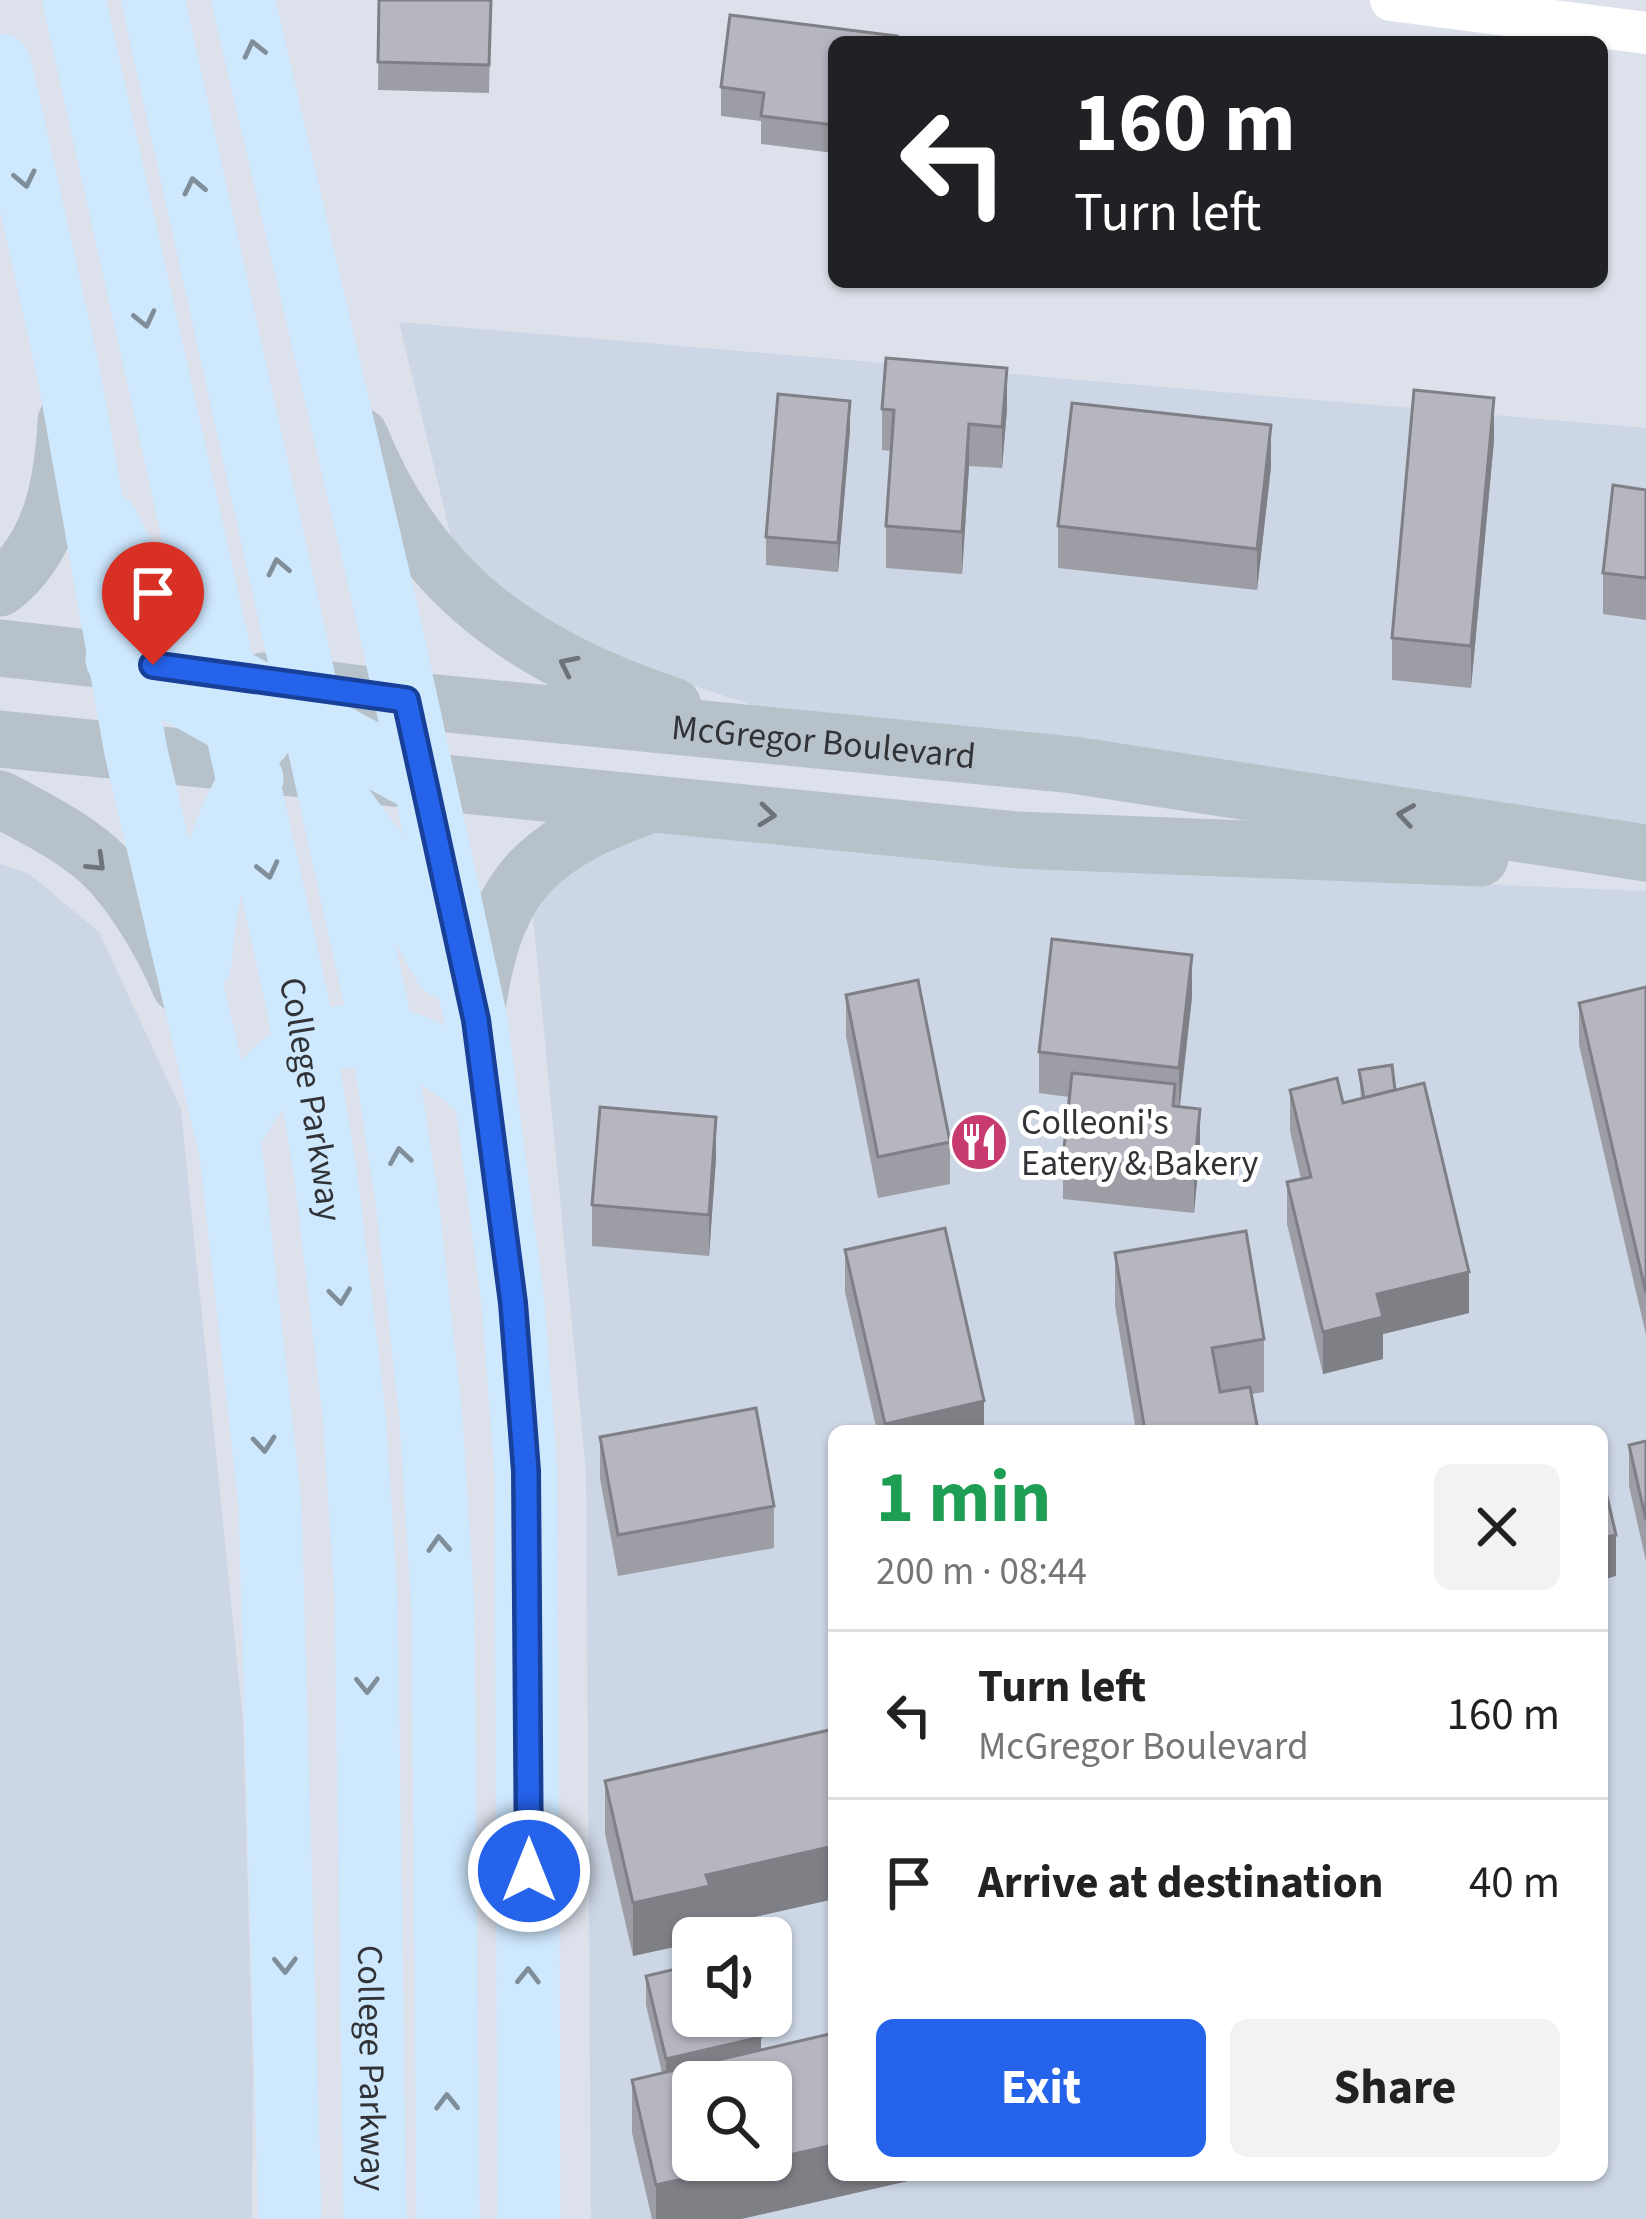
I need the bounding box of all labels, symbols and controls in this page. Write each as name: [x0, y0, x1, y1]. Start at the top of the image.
one-way arrow: [243, 39, 268, 59]
text: 160 m: [1074, 64, 1296, 184]
icon: left: [876, 84, 1032, 240]
one-way arrow: [12, 169, 37, 189]
text: Turn left: [1074, 175, 1261, 252]
one-way arrow: [182, 176, 207, 196]
one-way arrow: [131, 309, 156, 329]
pin: [102, 542, 204, 665]
one-way arrow: [267, 557, 292, 577]
icon: arrive: [120, 560, 186, 626]
one-way arrow: [559, 656, 580, 679]
street label: McGregor Boulevard: [669, 702, 978, 782]
one-way arrow: [758, 802, 777, 827]
one-way arrow: [1396, 803, 1416, 829]
one-way arrow: [83, 848, 105, 870]
one-way arrow: [254, 860, 279, 880]
street label: College Parkway: [266, 973, 355, 1224]
place label: Colleoni's Eatery & Bakery: [1021, 1097, 1258, 1189]
restaurant icon: Colleoni's Eatery & Bakery: [948, 1111, 1010, 1173]
one-way arrow: [388, 1146, 414, 1166]
one-way arrow: [327, 1286, 353, 1306]
one-way arrow: [251, 1435, 276, 1454]
text: 1 min: [876, 1447, 1051, 1550]
button: close: [1434, 1464, 1560, 1590]
one-way arrow: [426, 1534, 452, 1553]
text: 200 m · 08:44: [876, 1544, 1087, 1600]
text: Turn left: [978, 1655, 1146, 1719]
one-way arrow: [354, 1677, 380, 1695]
icon: left: [876, 1682, 942, 1748]
text: 160 m: [1447, 1683, 1560, 1747]
text: McGregor Boulevard: [978, 1719, 1309, 1775]
position arrow: [466, 1808, 592, 1934]
icon: arrive: [876, 1850, 942, 1916]
text: Arrive at destination: [978, 1851, 1383, 1915]
text: 40 m: [1469, 1851, 1560, 1915]
map controls: [672, 1917, 792, 2181]
button: sound: [672, 1917, 792, 2037]
street label: College Parkway: [344, 1944, 399, 2192]
one-way arrow: [271, 1956, 297, 1974]
one-way arrow: [515, 1966, 541, 1984]
button: Exit: [876, 2019, 1206, 2157]
button: Share: [1230, 2019, 1560, 2157]
button: search: [672, 2061, 792, 2181]
one-way arrow: [434, 2092, 460, 2110]

